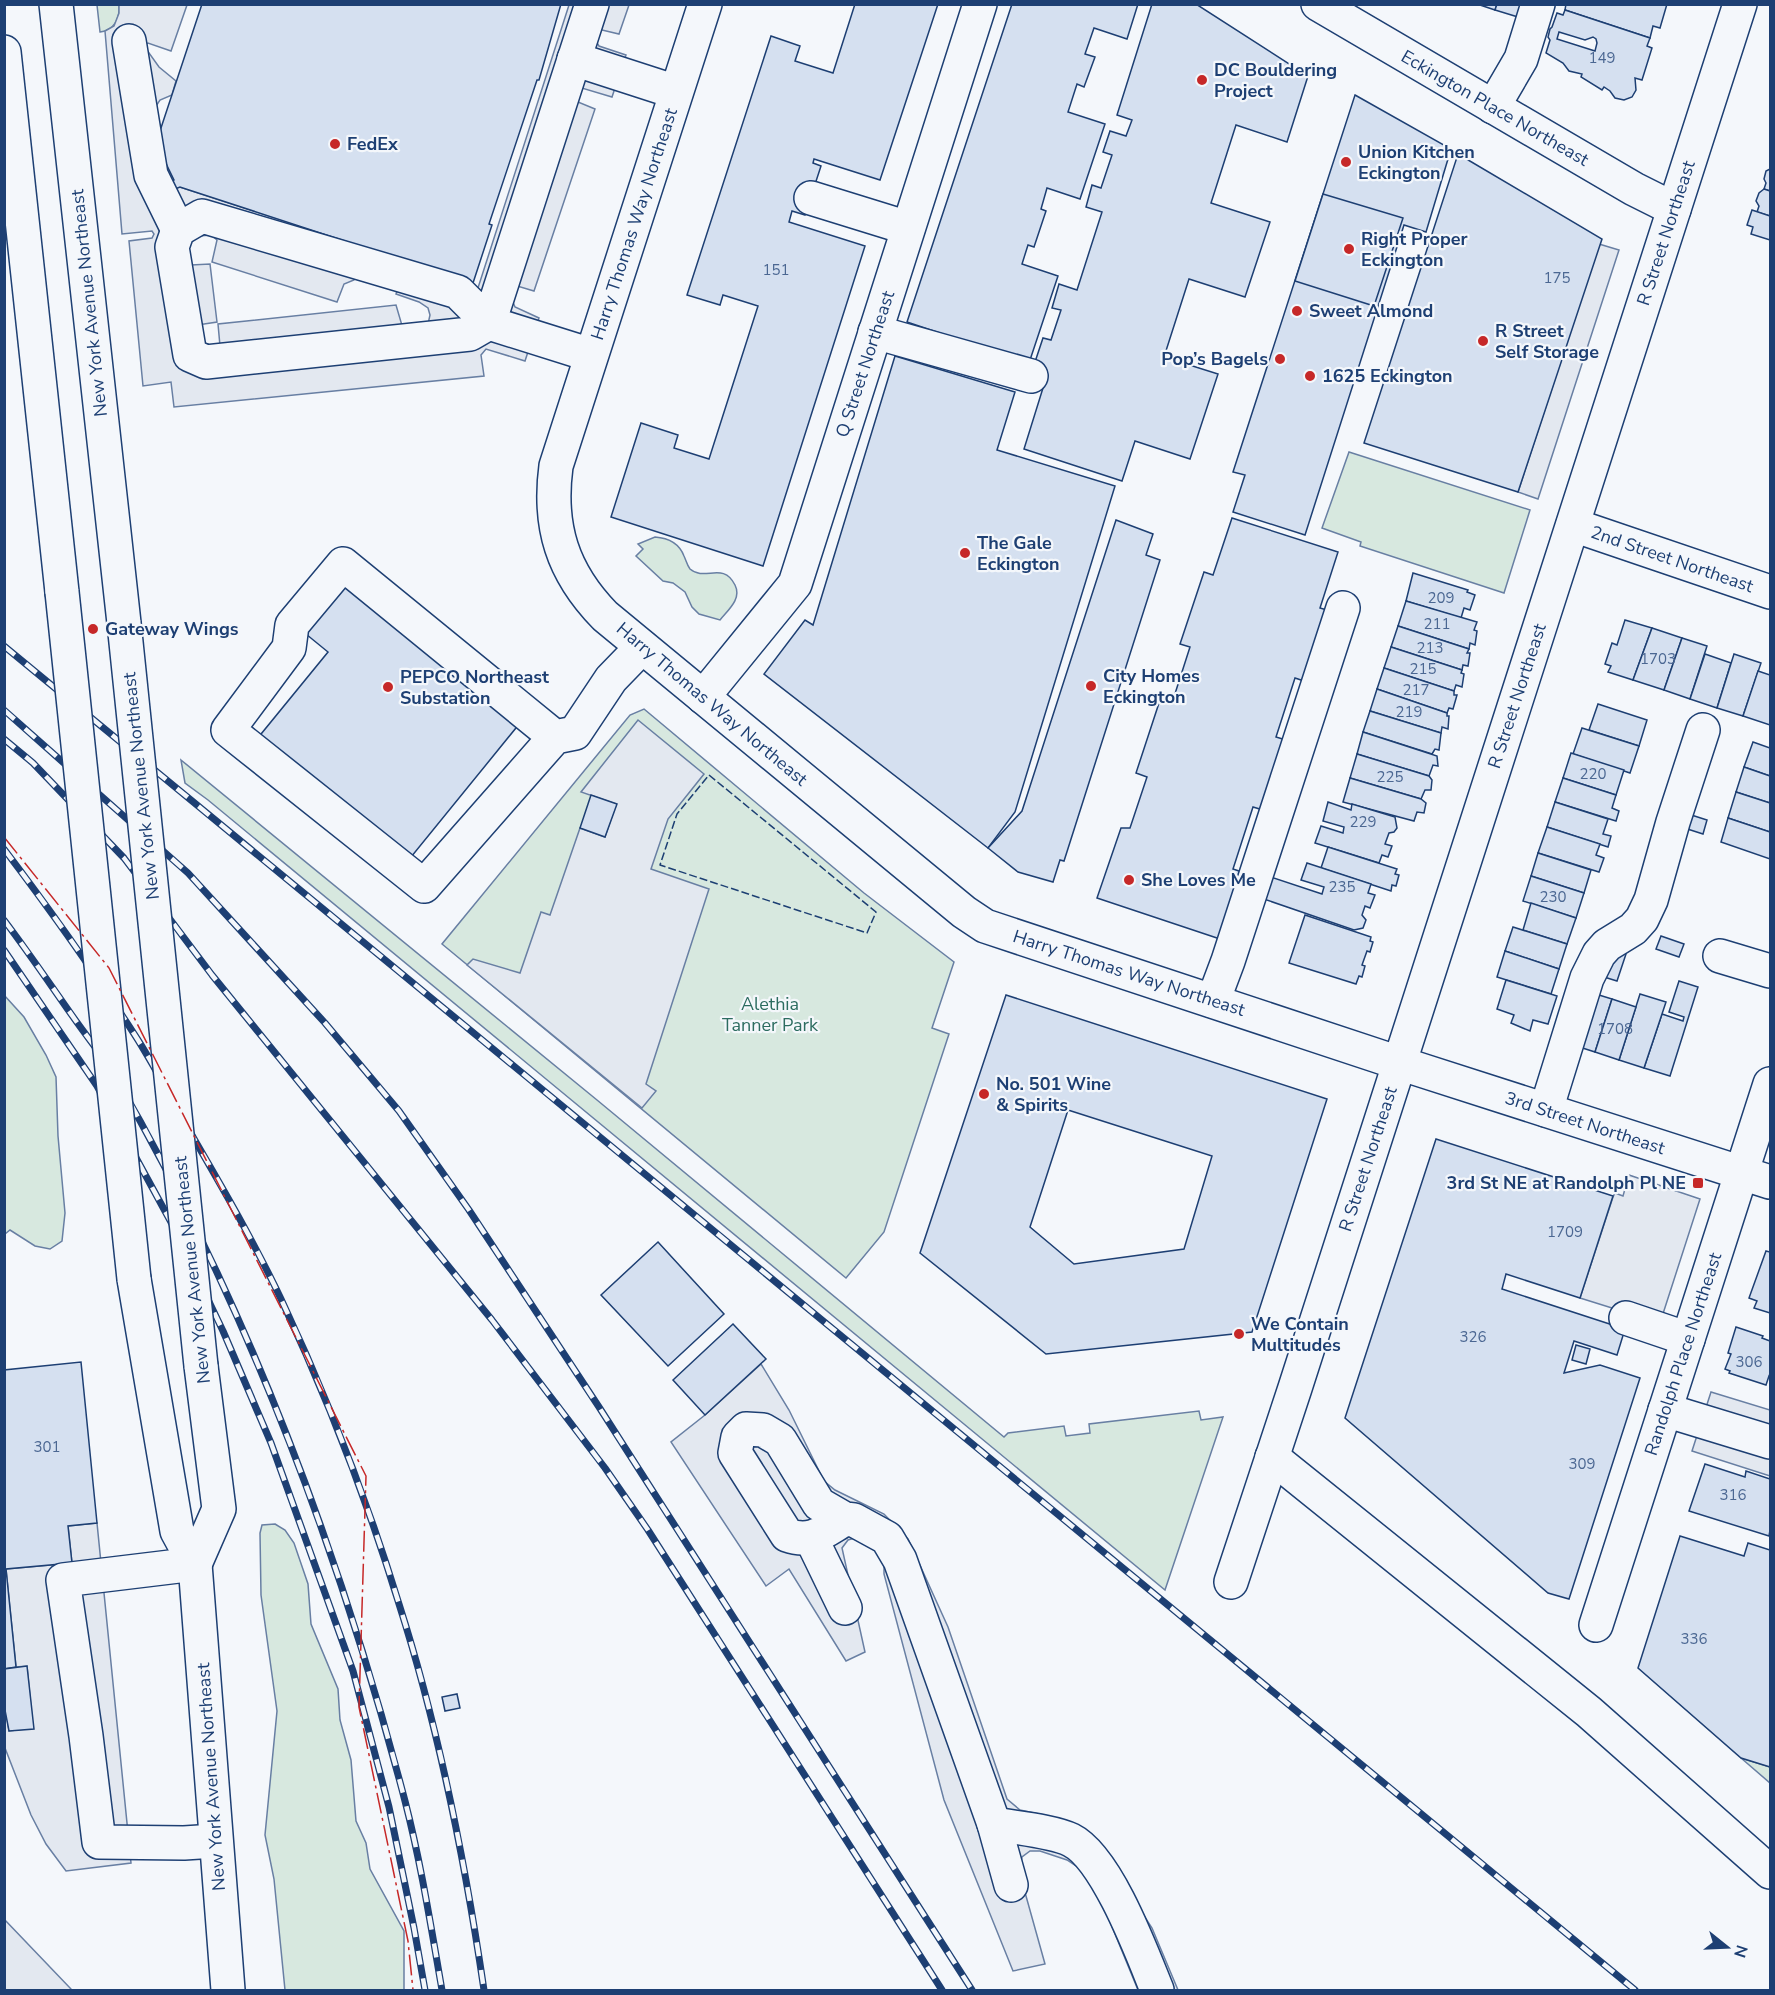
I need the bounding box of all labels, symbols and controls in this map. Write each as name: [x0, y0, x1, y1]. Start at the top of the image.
street label: Eckington Place Northeast: [1397, 44, 1594, 172]
house number: 149: [1588, 48, 1616, 68]
place label: DC Bouldering Project: [1214, 58, 1337, 103]
marker: DC Bouldering Project: [1195, 73, 1209, 87]
street label: Harry Thomas Way Northeast: [585, 104, 683, 343]
place label: FedEx: [347, 132, 398, 156]
marker: FedEx: [328, 137, 342, 151]
place label: Union Kitchen Eckington: [1358, 140, 1475, 185]
marker: Union Kitchen Eckington: [1339, 155, 1353, 169]
street label: R Street Northeast: [1631, 157, 1701, 309]
street label: New York Avenue Northeast: [65, 187, 113, 418]
place label: Right Proper Eckington: [1361, 227, 1468, 272]
marker: Right Proper Eckington: [1342, 242, 1356, 256]
house number: 151: [762, 260, 790, 280]
house number: 175: [1543, 268, 1571, 288]
street label: Q Street Northeast: [830, 287, 900, 440]
place label: Sweet Almond: [1309, 299, 1433, 323]
marker: Sweet Almond: [1290, 304, 1304, 318]
place label: R Street Self Storage: [1495, 319, 1599, 364]
marker: R Street Self Storage: [1476, 334, 1490, 348]
place label: Pop’s Bagels: [1161, 347, 1268, 371]
marker: Pop’s Bagels: [1273, 352, 1287, 366]
place label: 1625 Eckington: [1322, 364, 1453, 388]
marker: 1625 Eckington: [1303, 369, 1317, 383]
street label: 2nd Street Northeast: [1587, 520, 1757, 598]
place label: The Gale Eckington: [977, 531, 1060, 576]
marker: The Gale Eckington: [958, 546, 972, 560]
house number: 209: [1427, 588, 1455, 608]
house number: 211: [1423, 614, 1451, 634]
place label: Gateway Wings: [105, 617, 239, 641]
street label: Harry Thomas Way Northeast: [611, 617, 813, 792]
street label: R Street Northeast: [1482, 620, 1552, 772]
marker: Gateway Wings: [86, 622, 100, 636]
house number: 213: [1416, 638, 1444, 658]
house number: 1703: [1640, 649, 1676, 669]
house number: 215: [1409, 659, 1437, 679]
place label: City Homes Eckington: [1103, 664, 1200, 709]
place label: PEPCO Northeast Substation: [400, 665, 549, 710]
street label: New York Avenue Northeast: [117, 670, 165, 901]
marker: City Homes Eckington: [1084, 679, 1098, 693]
marker: PEPCO Northeast Substation: [381, 680, 395, 694]
house number: 217: [1402, 680, 1430, 700]
house number: 219: [1395, 702, 1423, 722]
house number: 220: [1579, 764, 1607, 784]
house number: 225: [1376, 767, 1404, 787]
house number: 229: [1349, 812, 1377, 832]
place label: She Loves Me: [1141, 868, 1256, 892]
marker: She Loves Me: [1122, 873, 1136, 887]
house number: 235: [1328, 877, 1356, 897]
house number: 230: [1539, 887, 1567, 907]
street label: Harry Thomas Way Northeast: [1010, 924, 1249, 1022]
park label: Alethia Tanner Park: [722, 992, 819, 1037]
house number: 1708: [1597, 1019, 1633, 1039]
place label: No. 501 Wine & Spirits: [996, 1072, 1111, 1117]
street label: R Street Northeast: [1333, 1083, 1403, 1235]
street label: 3rd Street Northeast: [1502, 1086, 1669, 1160]
marker: No. 501 Wine & Spirits: [977, 1087, 991, 1101]
street label: New York Avenue Northeast: [168, 1154, 216, 1385]
place label: 3rd St NE at Randolph Pl NE: [1447, 1171, 1686, 1195]
marker: 3rd St NE at Randolph Pl NE: [1691, 1176, 1705, 1190]
house number: 1709: [1547, 1222, 1583, 1242]
street label: Randolph Place Northeast: [1639, 1249, 1727, 1459]
place label: We Contain Multitudes: [1251, 1312, 1349, 1357]
marker: We Contain Multitudes: [1232, 1327, 1246, 1341]
house number: 326: [1459, 1327, 1487, 1347]
house number: 306: [1735, 1352, 1763, 1372]
house number: 301: [33, 1437, 61, 1457]
house number: 309: [1568, 1454, 1596, 1474]
house number: 316: [1719, 1485, 1747, 1505]
house number: 336: [1680, 1629, 1708, 1649]
street label: New York Avenue Northeast: [191, 1661, 231, 1892]
north arrow: [1697, 1917, 1757, 1977]
text: N: [1728, 1942, 1753, 1960]

